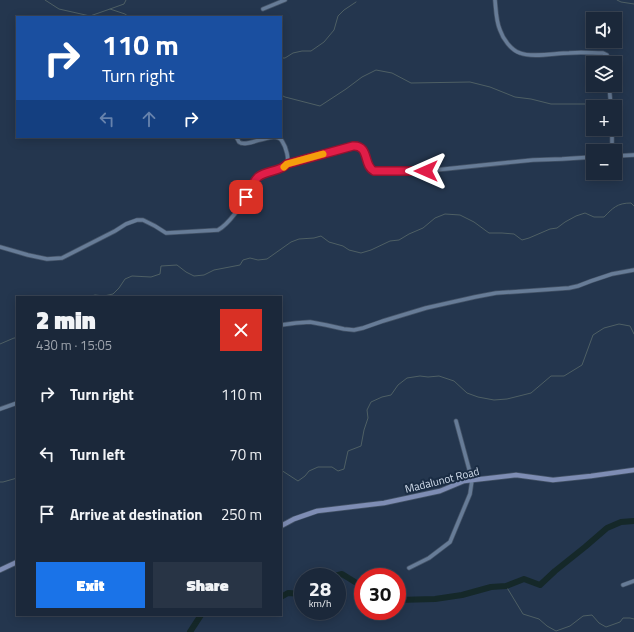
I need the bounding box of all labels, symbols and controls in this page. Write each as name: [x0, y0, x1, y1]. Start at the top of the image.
map controls: [586, 12, 622, 180]
button: sound: [586, 12, 622, 48]
text: 110 m: [102, 23, 179, 66]
icon: right: [36, 32, 88, 84]
button: layers: [586, 56, 622, 92]
text: Turn right: [102, 62, 175, 89]
button: +: [586, 100, 622, 136]
icon: left: [96, 108, 118, 130]
icon: ahead: [138, 108, 160, 130]
icon: right: [180, 108, 202, 130]
button: −: [586, 144, 622, 180]
position arrow: [405, 150, 447, 192]
pin: [229, 180, 263, 214]
icon: arrive: [235, 186, 257, 208]
text: 2 min: [36, 302, 96, 338]
button: close: [220, 309, 262, 351]
text: 430 m · 15:05: [36, 335, 112, 355]
icon: right: [36, 383, 58, 405]
text: Turn right: [70, 383, 134, 406]
text: 110 m: [221, 383, 262, 406]
icon: left: [36, 443, 58, 465]
text: Turn left: [70, 443, 125, 466]
text: 70 m: [229, 443, 262, 466]
street label: Madalunot Road: [403, 463, 481, 497]
icon: arrive: [36, 503, 58, 525]
text: Arrive at destination: [70, 503, 203, 526]
text: 250 m: [221, 503, 262, 526]
button: Exit: [36, 562, 145, 608]
button: Share: [153, 562, 262, 608]
speed limit sign: 30: [354, 568, 406, 620]
text: 28: [309, 573, 331, 604]
text: km/h: [309, 596, 331, 611]

